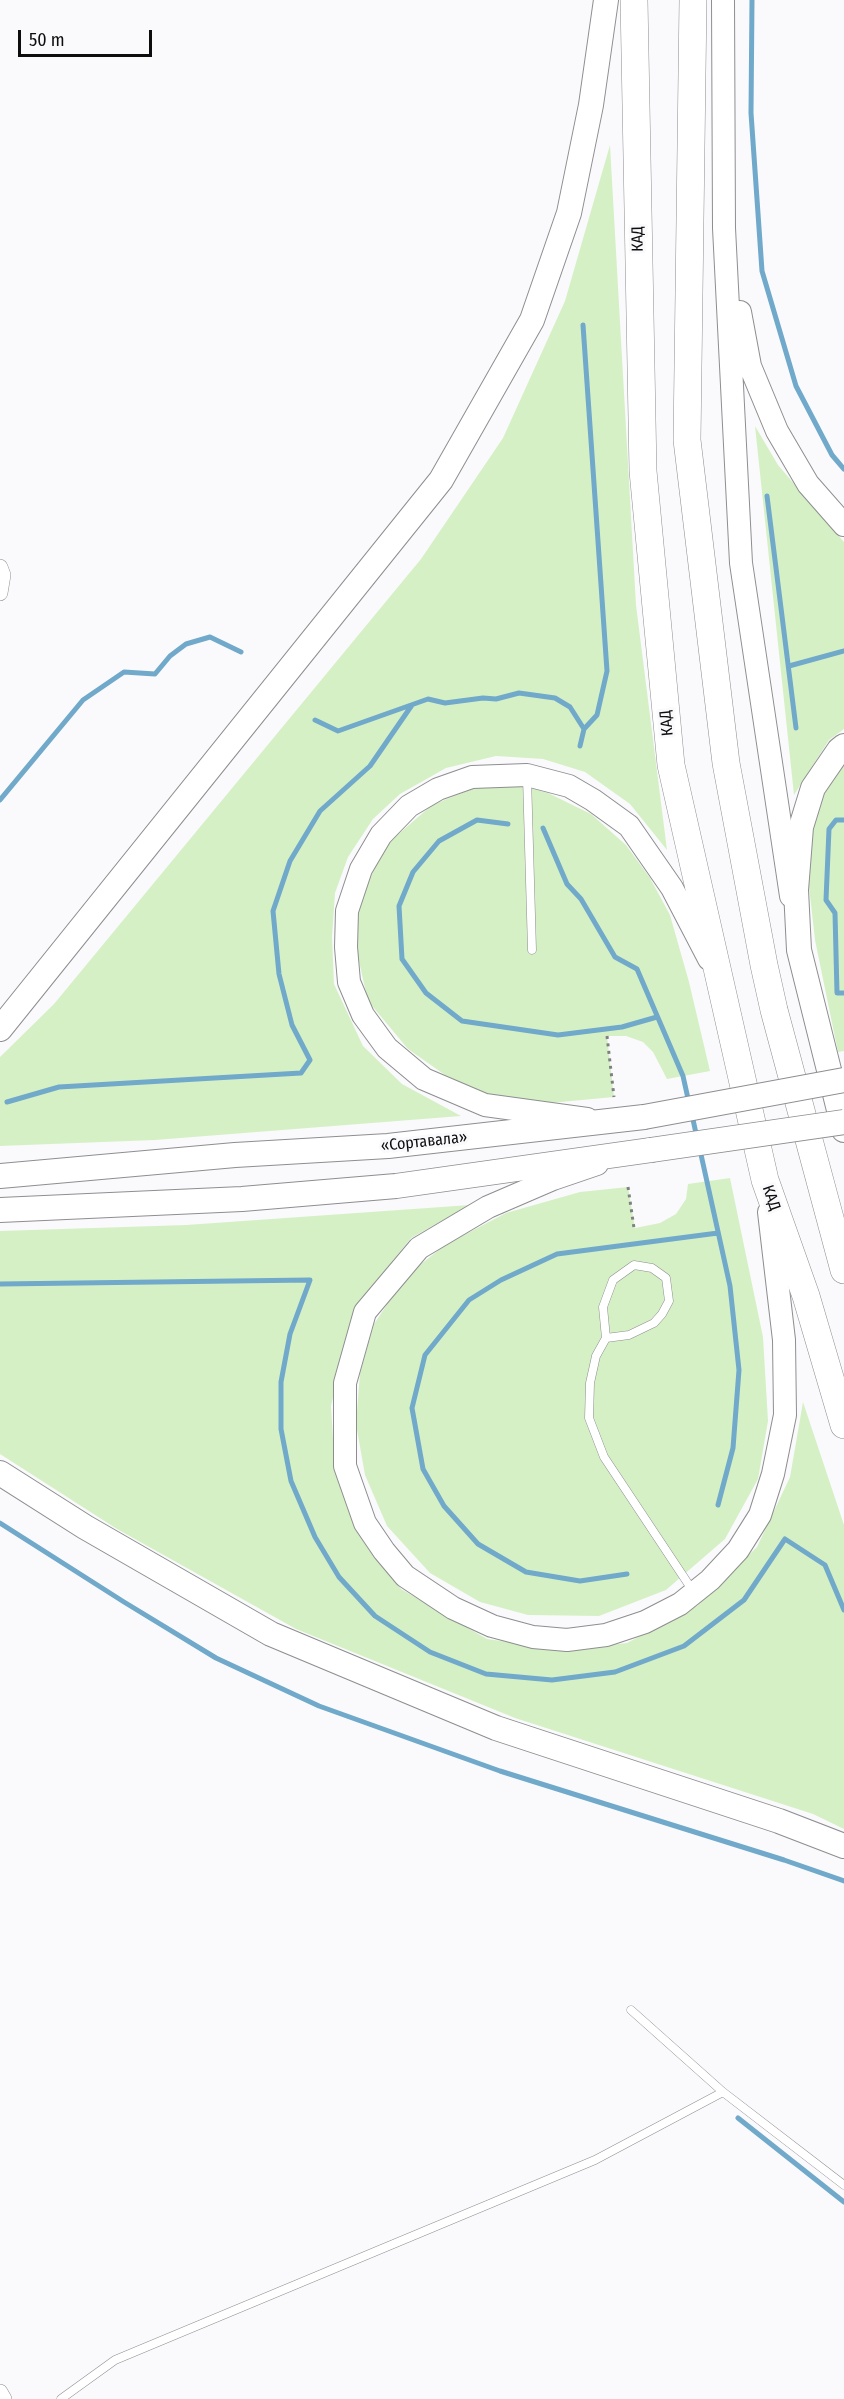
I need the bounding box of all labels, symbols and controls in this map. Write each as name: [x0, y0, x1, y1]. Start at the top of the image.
scale bar: [21, 18, 154, 56]
text: 50 m: [29, 29, 65, 51]
street label: КАД: [628, 226, 648, 252]
street label: КАД: [656, 709, 678, 737]
street label: «Сортавала»: [380, 1128, 468, 1156]
street label: КАД: [758, 1183, 784, 1213]

